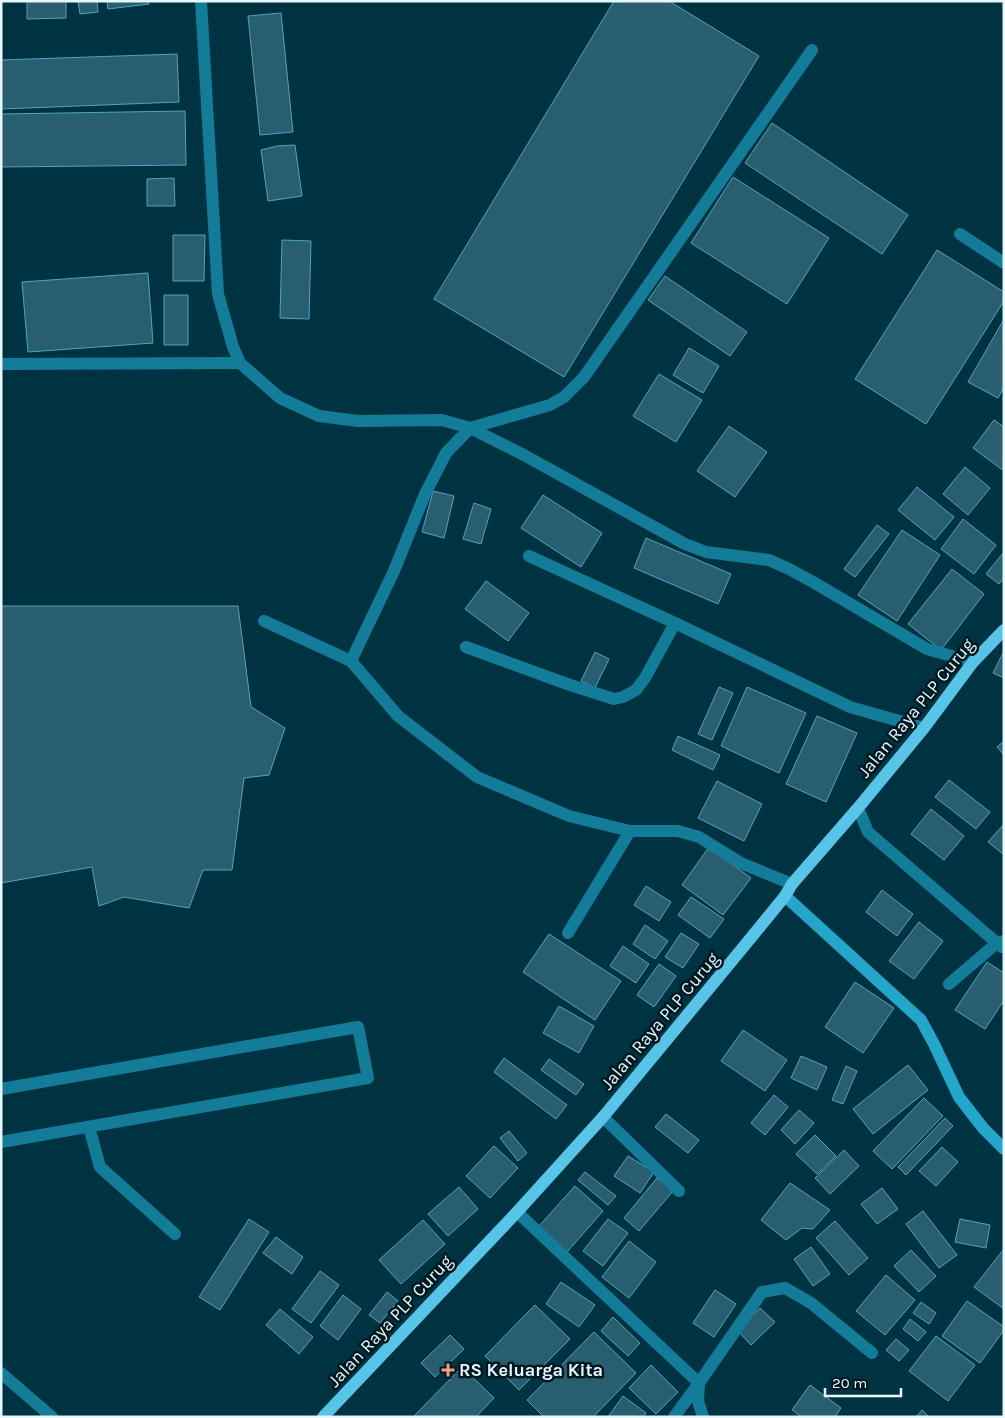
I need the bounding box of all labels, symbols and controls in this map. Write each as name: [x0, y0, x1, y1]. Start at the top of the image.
street label: Jalan Raya PLP Curug: [853, 634, 979, 782]
street label: Jalan Raya PLP Curug: [596, 948, 724, 1094]
street label: Jalan Raya PLP Curug: [323, 1250, 457, 1392]
place label: RS Keluarga Kita: [459, 1359, 603, 1381]
marker: RS Keluarga Kita: [441, 1363, 455, 1377]
scale bar: [825, 1366, 901, 1398]
text: 20 m: [832, 1374, 867, 1392]

